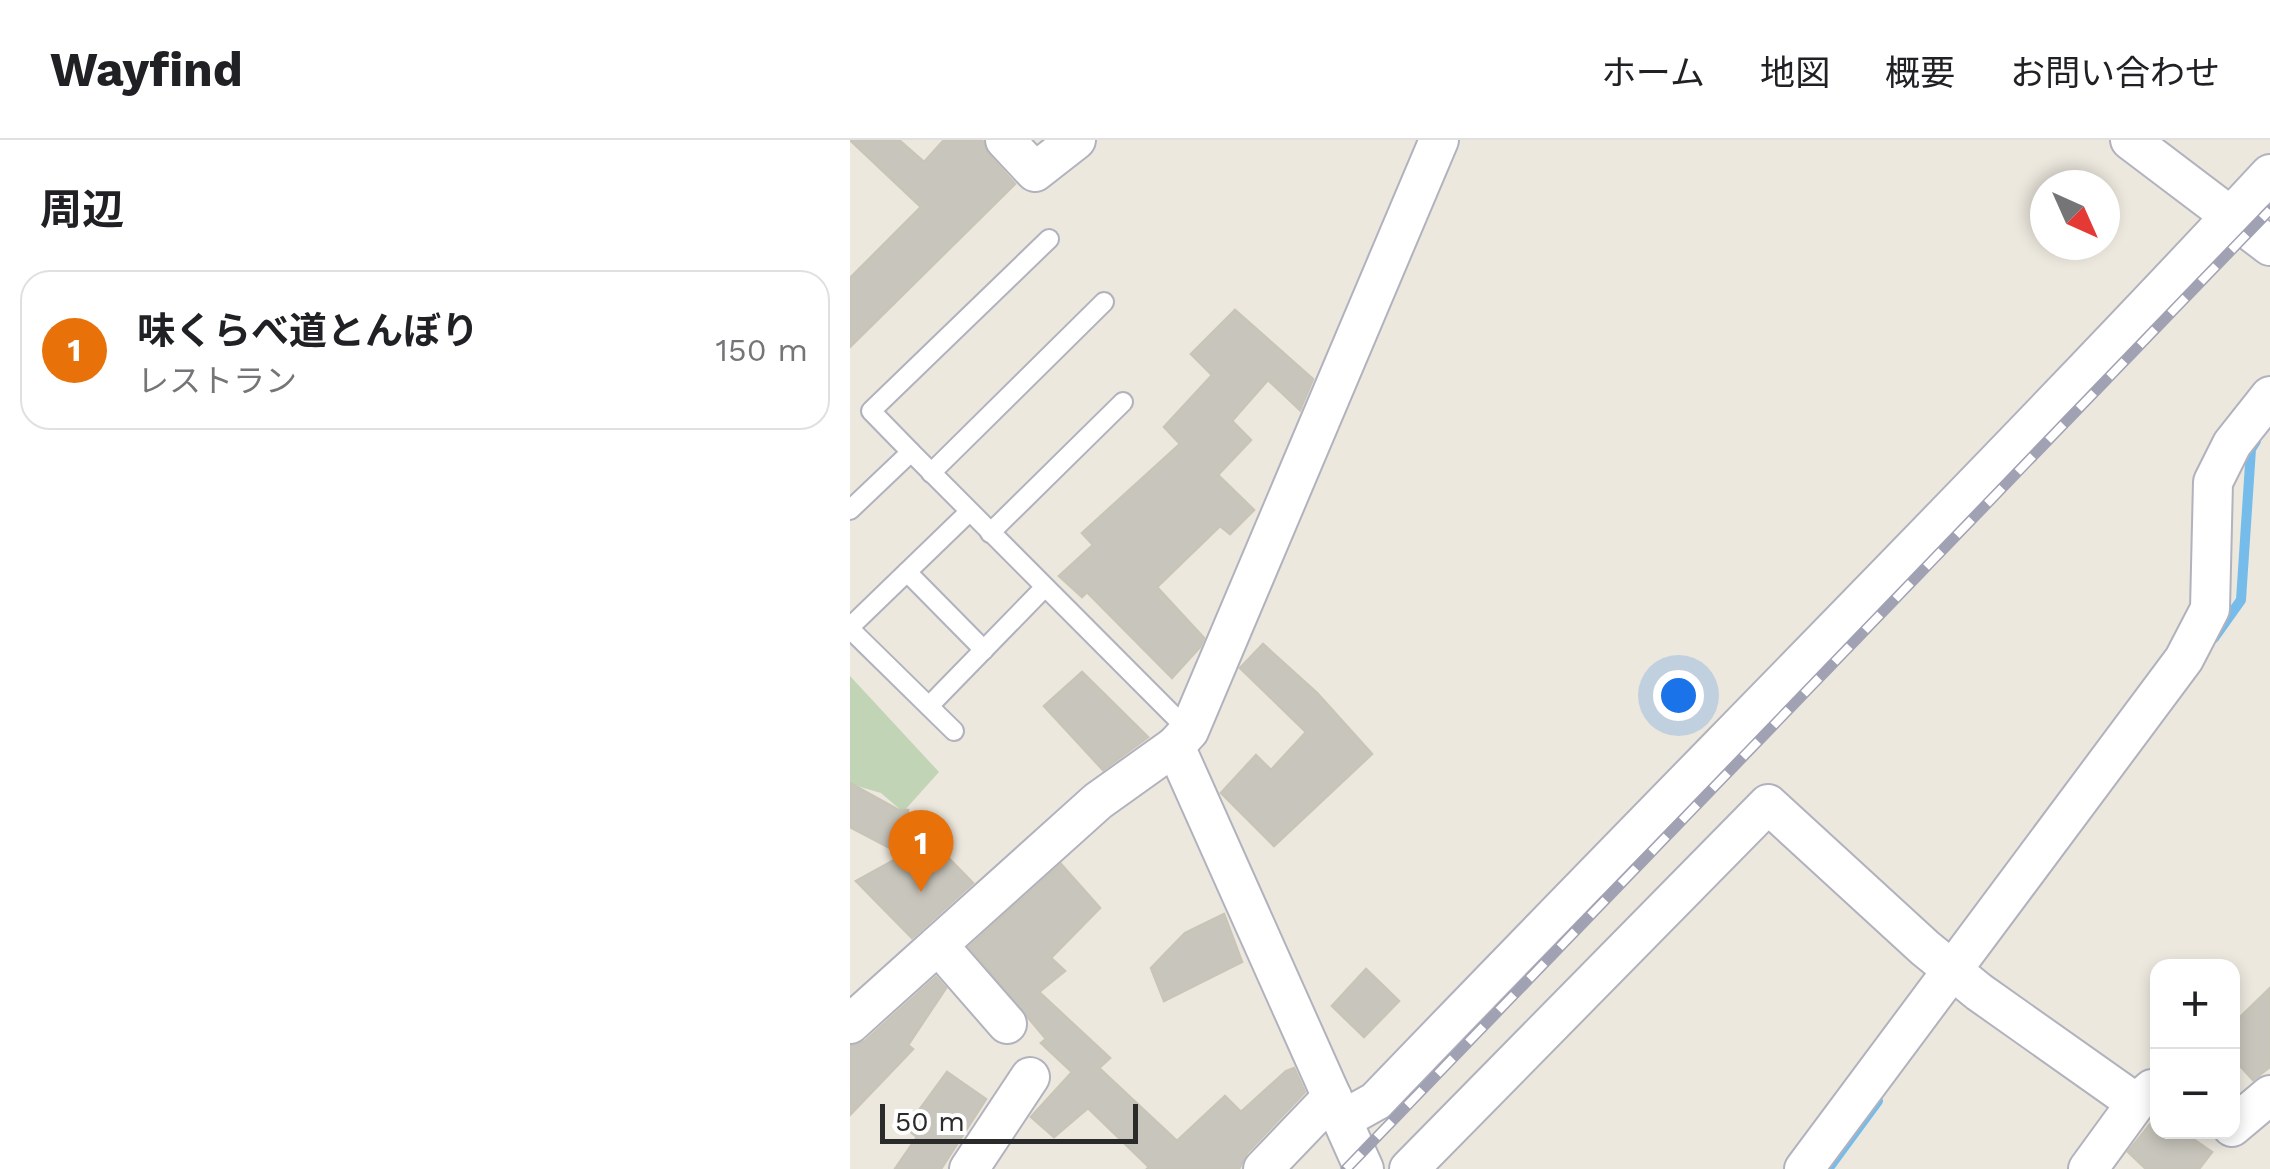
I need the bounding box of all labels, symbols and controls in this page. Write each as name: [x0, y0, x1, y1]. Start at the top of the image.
text: Wayfind: [50, 41, 243, 98]
text: ホーム: [1601, 52, 1705, 94]
text: 地図: [1760, 52, 1830, 94]
text: 概要: [1885, 52, 1955, 94]
text: お問い合わせ: [2010, 52, 2220, 94]
north arrow: [2030, 170, 2120, 260]
text: 周辺: [40, 185, 124, 234]
text: 味くらべ道とんぼり: [137, 309, 479, 353]
text: 1: [68, 331, 81, 369]
text: 150 m: [716, 331, 808, 369]
text: レストラン: [137, 362, 297, 400]
your location: [1653, 670, 1704, 721]
pin: 1: [888, 810, 954, 892]
map controls: [2150, 959, 2240, 1139]
button: +: [2150, 959, 2240, 1049]
button: −: [2150, 1049, 2240, 1139]
scale bar: [880, 1099, 1138, 1144]
text: 50 m: [895, 1105, 965, 1138]

